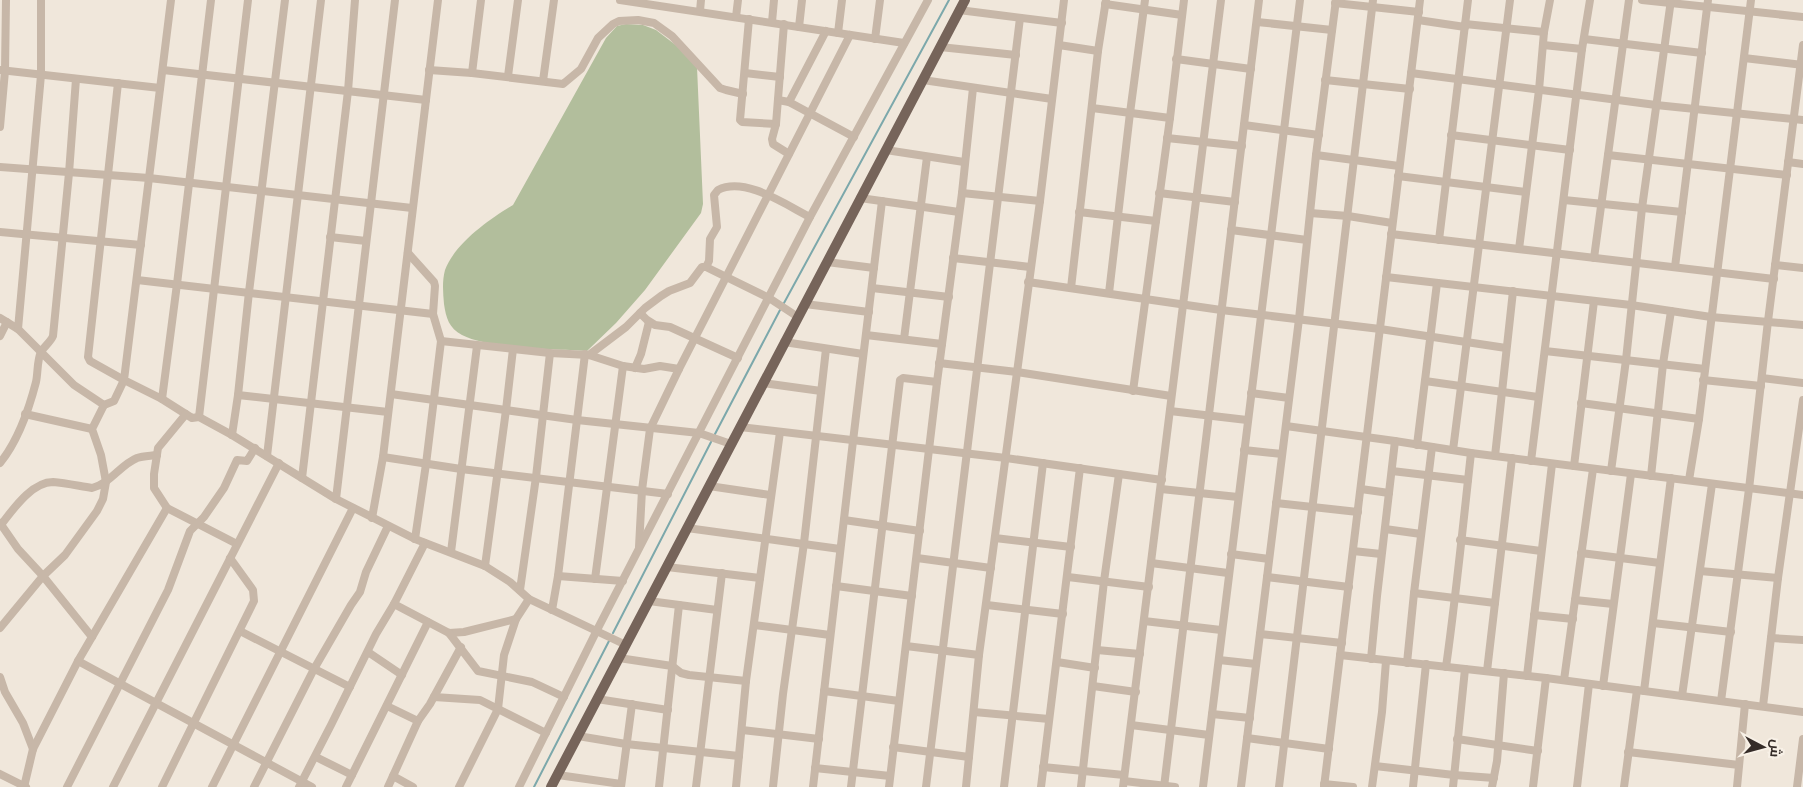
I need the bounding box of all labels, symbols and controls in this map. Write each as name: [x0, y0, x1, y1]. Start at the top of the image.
north arrow: [1738, 722, 1788, 772]
text: ش: [1766, 738, 1785, 758]

